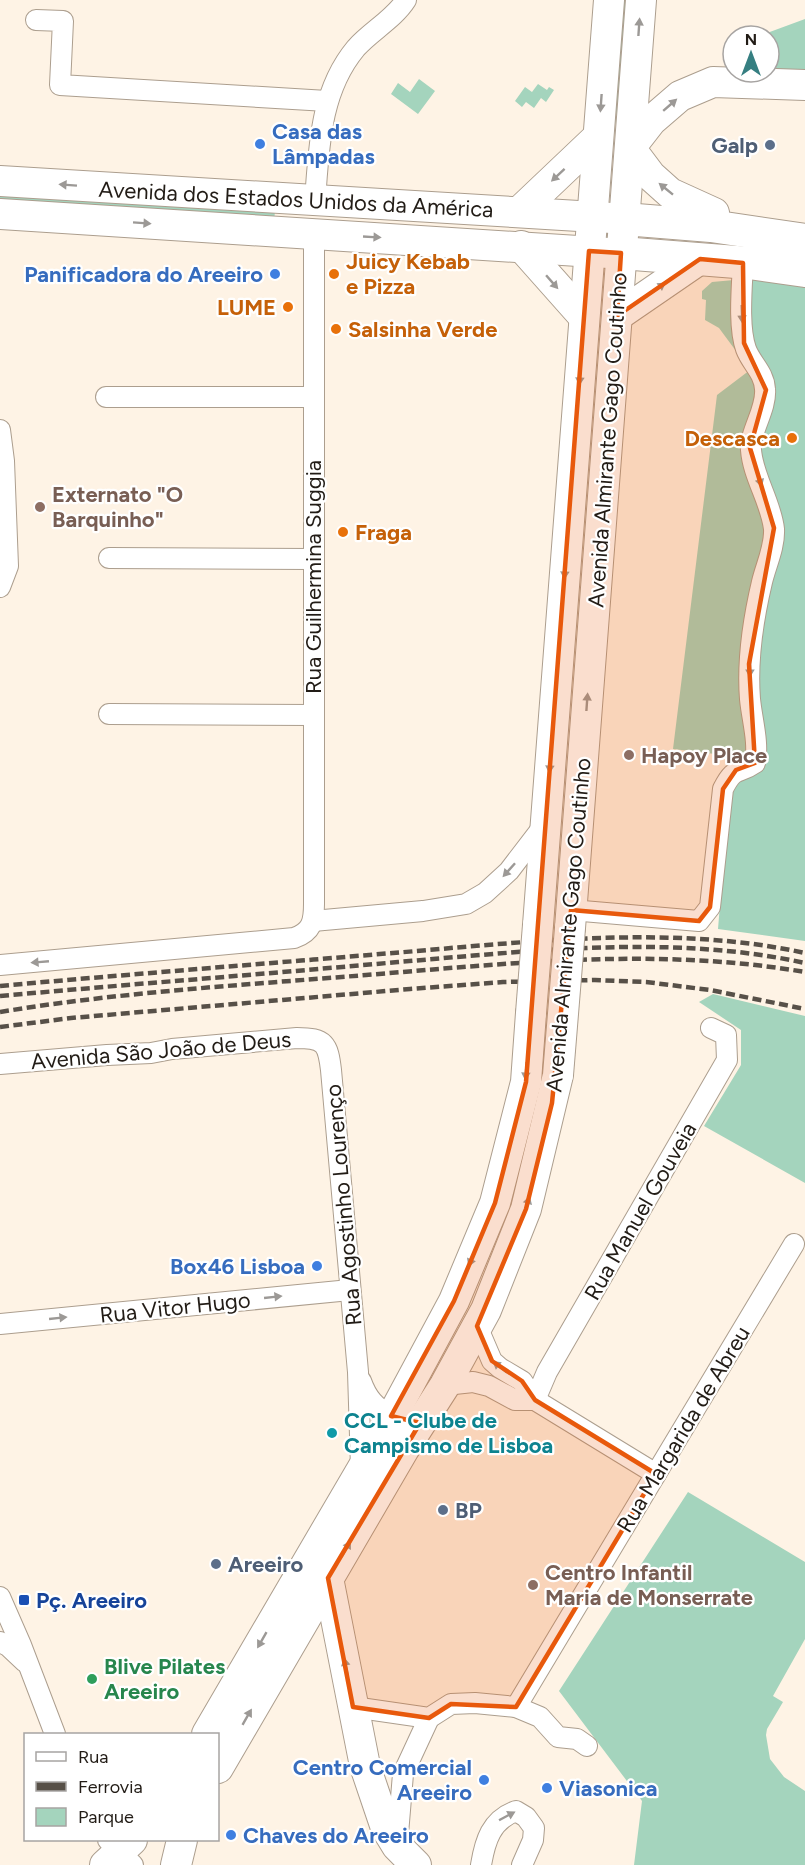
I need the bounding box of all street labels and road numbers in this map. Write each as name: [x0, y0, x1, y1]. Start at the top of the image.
street label: Avenida dos Estados Unidos da América: [98, 176, 494, 223]
street label: Avenida Almirante Gago Coutinho: [582, 272, 633, 608]
street label: Rua Guilhermina Suggia: [300, 460, 327, 694]
street label: Avenida Almirante Gago Coutinho: [540, 757, 597, 1093]
street label: Avenida São João de Deus: [30, 1026, 292, 1075]
street label: Rua Agostinho Lourenço: [319, 1083, 368, 1327]
street label: Rua Manuel Gouveia: [579, 1118, 702, 1305]
street label: Rua Vitor Hugo: [98, 1286, 252, 1329]
street label: Rua Margarida de Abreu: [611, 1321, 756, 1537]

